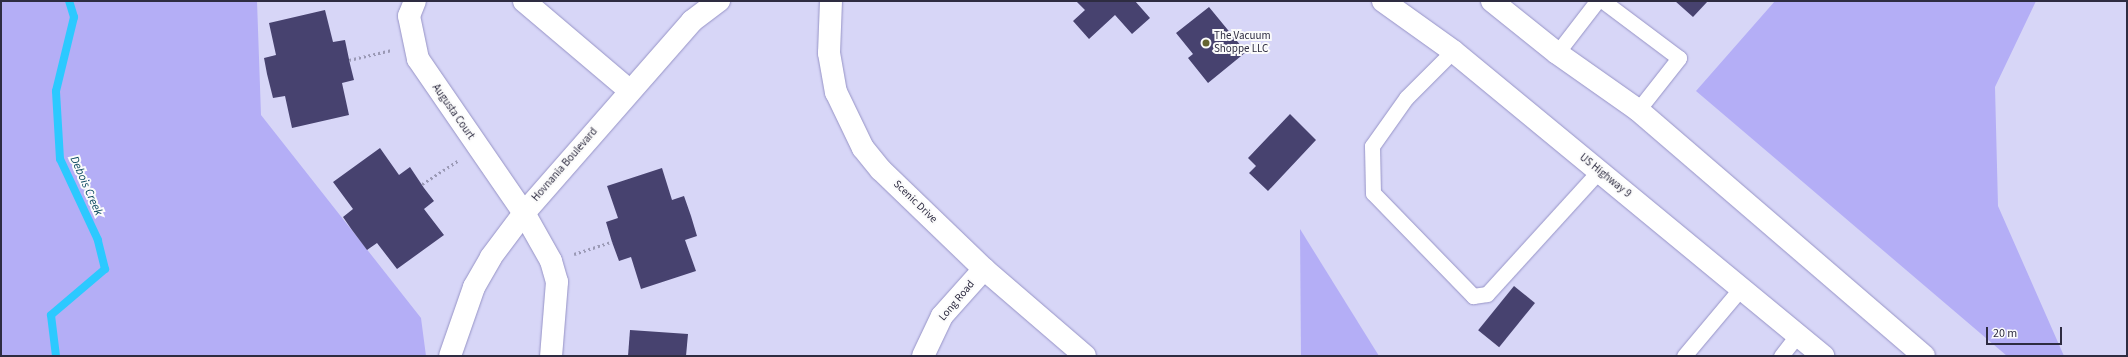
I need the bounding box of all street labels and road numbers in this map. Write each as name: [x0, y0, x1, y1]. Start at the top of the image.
street label: Augusta Court: [429, 82, 477, 142]
street label: Hovnania Boulevard: [529, 125, 601, 205]
street label: US Highway 9: [1577, 151, 1633, 201]
street label: Scenic Drive: [890, 178, 940, 226]
street label: Long Road: [936, 278, 978, 324]

